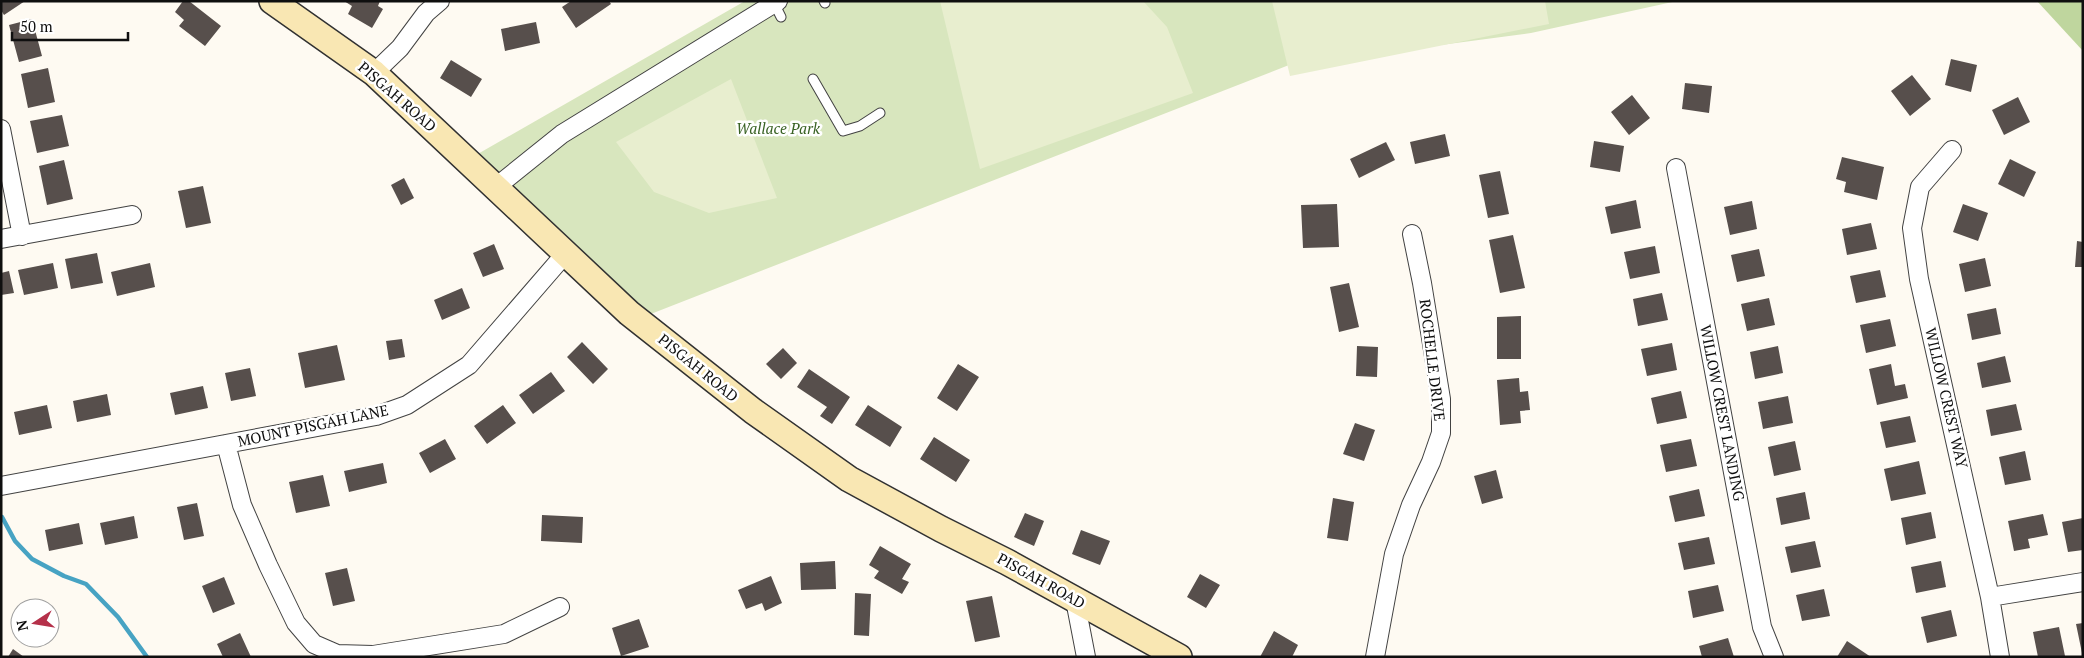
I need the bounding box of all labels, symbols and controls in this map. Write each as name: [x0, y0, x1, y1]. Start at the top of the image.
scale bar: [12, 10, 129, 42]
text: 50 m: [20, 16, 53, 36]
street label: PISGAH ROAD: [354, 57, 441, 136]
park label: Wallace Park: [736, 118, 821, 138]
street label: ROCHELLE DRIVE: [1416, 298, 1450, 422]
street label: WILLOW CREST LANDING: [1696, 323, 1750, 503]
street label: WILLOW CREST WAY: [1921, 325, 1973, 470]
street label: PISGAH ROAD: [654, 329, 743, 406]
street label: MOUNT PISGAH LANE: [236, 399, 390, 451]
street label: PISGAH ROAD: [994, 548, 1089, 613]
north arrow: [10, 598, 60, 648]
text: N: [11, 618, 32, 633]

